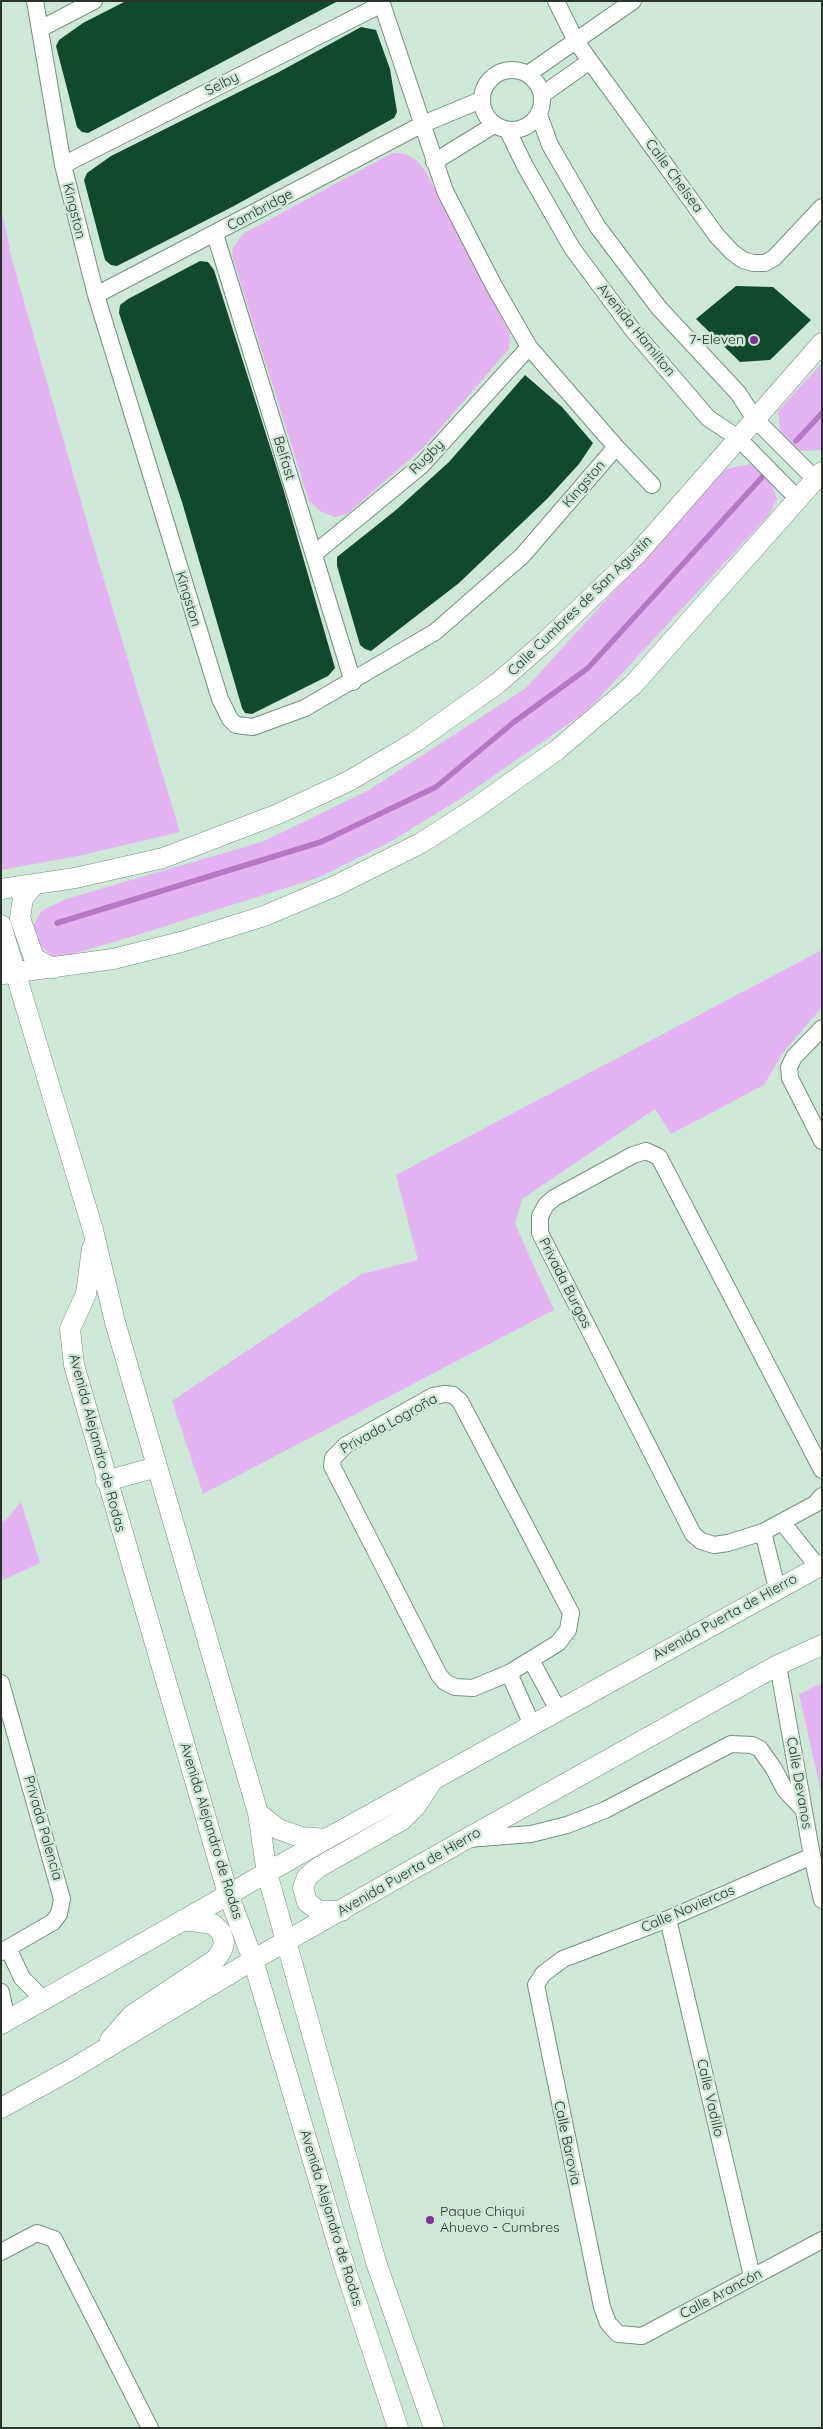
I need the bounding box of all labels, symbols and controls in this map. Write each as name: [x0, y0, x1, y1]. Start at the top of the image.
street label: Selby: [202, 68, 242, 100]
street label: Calle Chelsea: [642, 136, 706, 216]
street label: Kingston: [59, 181, 89, 241]
street label: Cambridge: [224, 186, 296, 234]
street label: Avenida Hamilton: [593, 280, 679, 380]
place label: 7-Eleven: [689, 332, 744, 348]
marker: 7-Eleven: [748, 334, 760, 346]
street label: Belfast: [269, 434, 299, 482]
street label: Rugby: [406, 436, 448, 478]
street label: Kingston: [559, 457, 609, 511]
street label: Calle Cumbres de San Agustín: [504, 533, 656, 679]
street label: Kingston: [172, 569, 204, 629]
street label: Privada Burgos: [535, 1235, 595, 1331]
street label: Avenida Alejandro de Rodas: [65, 1352, 129, 1534]
street label: Privada Logroña: [338, 1390, 440, 1458]
street label: Avenida Puerta de Hierro: [650, 1570, 800, 1664]
street label: Calle Devanos: [783, 1736, 815, 1830]
street label: Avenida Alejandro de Rodas: [176, 1741, 246, 1921]
street label: Privada Palencia: [20, 1774, 66, 1882]
street label: Avenida Puerta de Hierro: [334, 1824, 484, 1920]
street label: Calle Noviercas: [639, 1882, 737, 1936]
street label: Calle Vadillo: [693, 2057, 727, 2139]
street label: Calle Barovia: [550, 2099, 584, 2187]
street label: Avenida Alejandro de Rodas: [296, 2128, 366, 2308]
place label: Paque Chiqui Ahuevo - Cumbres: [440, 2204, 560, 2236]
marker: Paque Chiqui Ahuevo - Cumbres: [424, 2214, 436, 2226]
street label: Calle Arancón: [677, 2265, 765, 2323]

